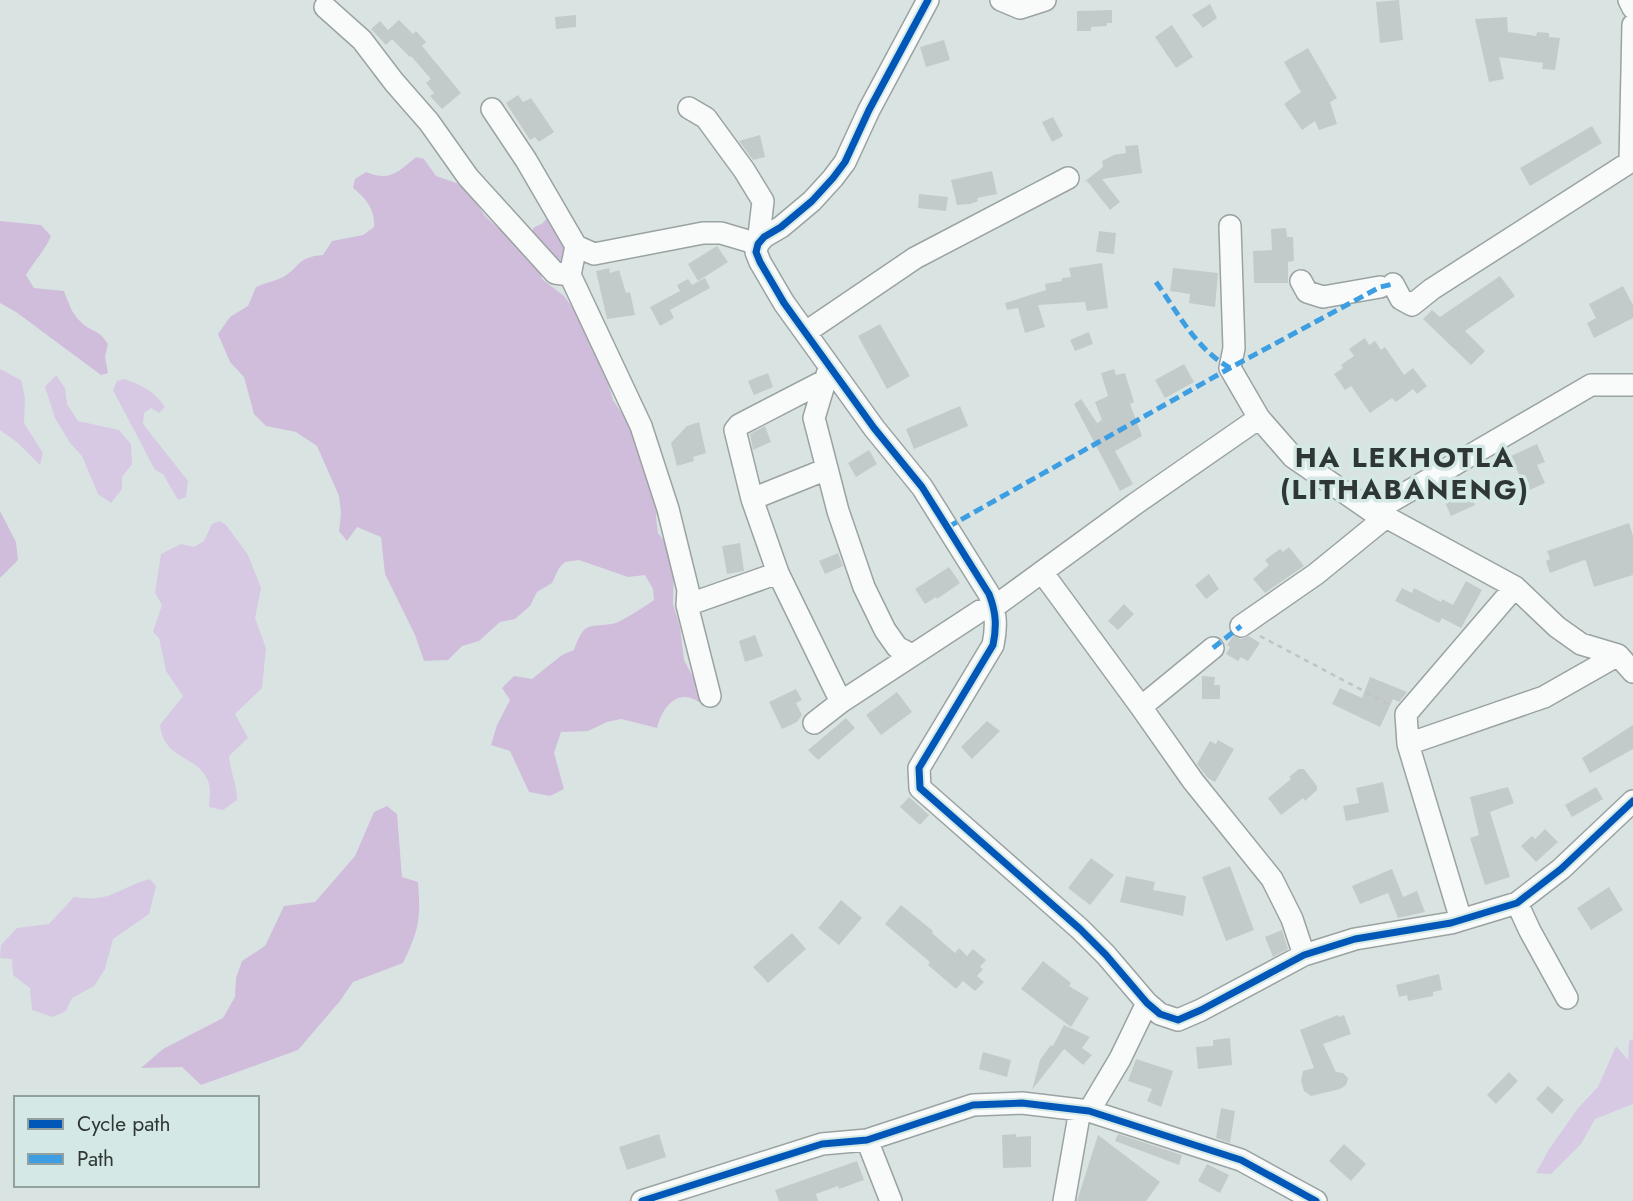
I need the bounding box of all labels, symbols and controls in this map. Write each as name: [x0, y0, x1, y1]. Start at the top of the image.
district label: HA LEKHOTLA (LITHABANENG): [1280, 437, 1530, 510]
legend: [14, 1096, 259, 1187]
text: Cycle path: [77, 1109, 170, 1139]
text: Path: [77, 1144, 114, 1174]

